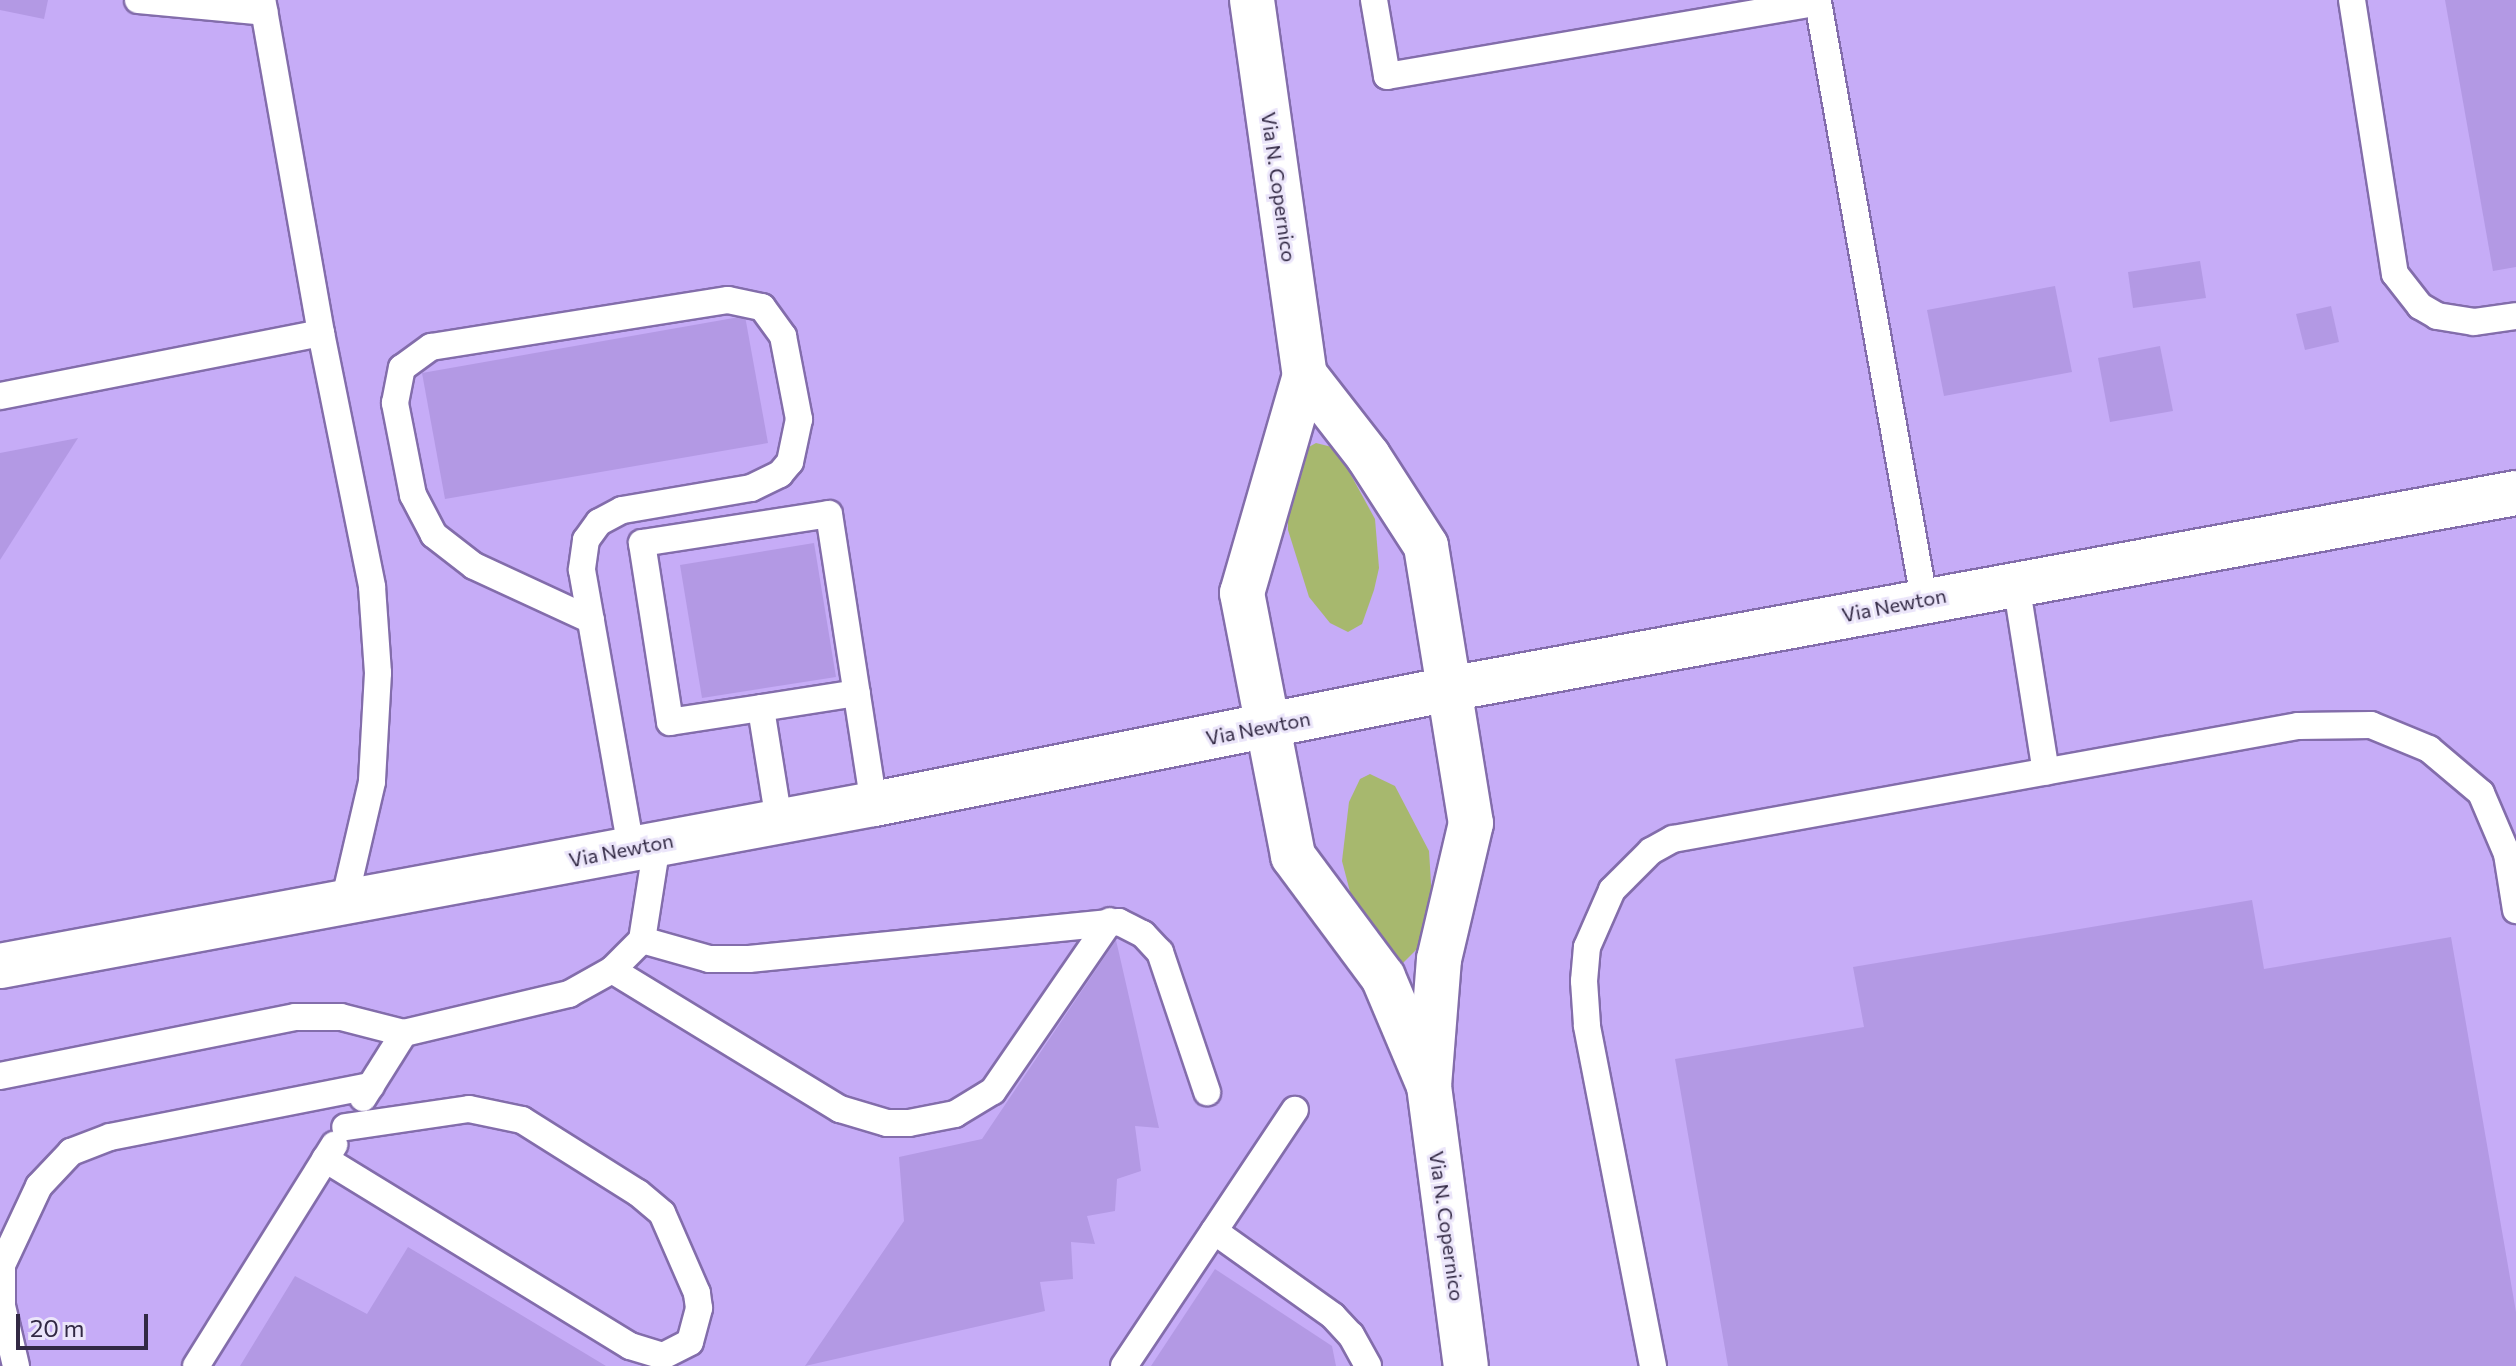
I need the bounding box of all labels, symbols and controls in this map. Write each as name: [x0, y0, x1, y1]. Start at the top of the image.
street label: Via N. Copernico: [1257, 110, 1301, 264]
street label: Via Newton: [1840, 583, 1948, 627]
street label: Via Newton: [1204, 706, 1312, 750]
street label: Via Newton: [567, 828, 675, 872]
street label: Via N. Copernico: [1425, 1149, 1469, 1303]
scale bar: [20, 1298, 152, 1348]
text: 20 m: [30, 1313, 84, 1342]

